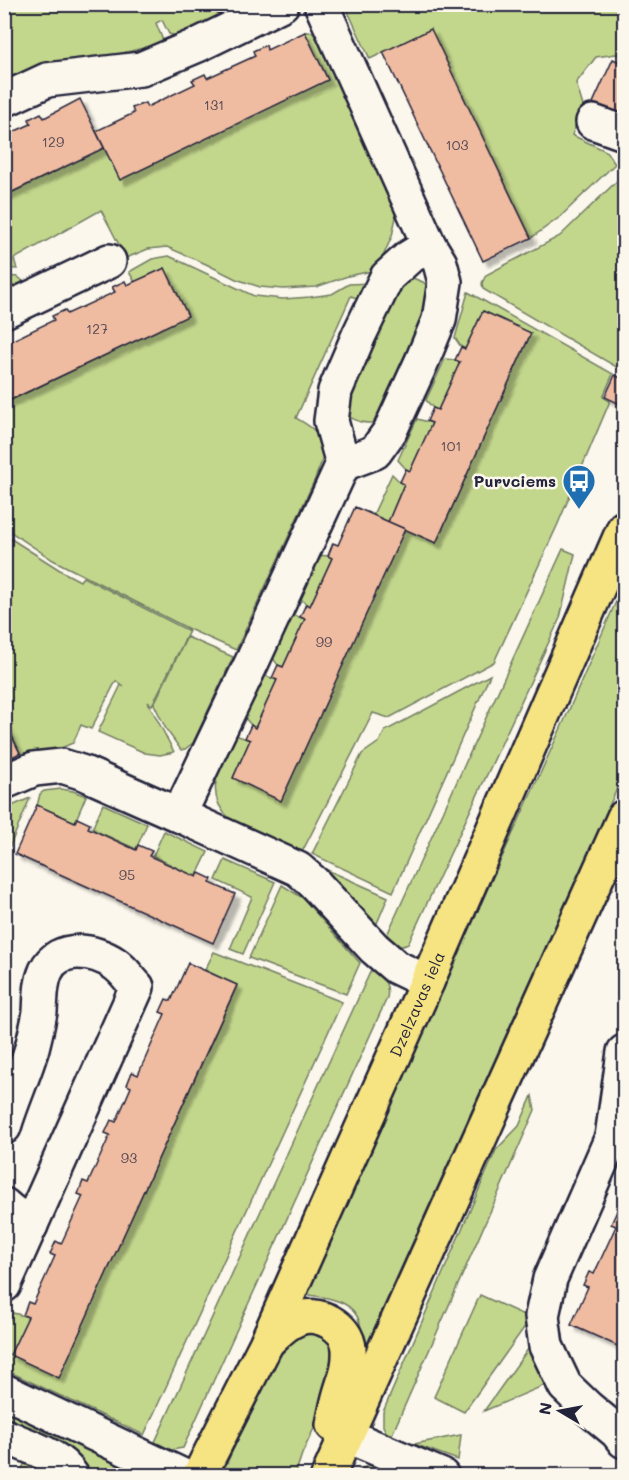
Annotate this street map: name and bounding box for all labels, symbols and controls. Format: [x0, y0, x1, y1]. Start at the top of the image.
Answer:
house number: 131 [204, 95, 224, 114]
house number: 129 [42, 132, 64, 151]
house number: 103 [445, 135, 469, 154]
house number: 127 [86, 319, 108, 338]
house number: 101 [440, 436, 462, 455]
bus stop icon: Purvciems [561, 463, 597, 510]
place label: Purvciems [474, 470, 556, 491]
house number: 99 [316, 632, 332, 651]
house number: 95 [119, 865, 135, 884]
street label: Dzelzavas iela [384, 948, 449, 1060]
house number: 93 [121, 1148, 137, 1167]
north arrow [530, 1381, 590, 1441]
text: N [533, 1400, 556, 1416]

